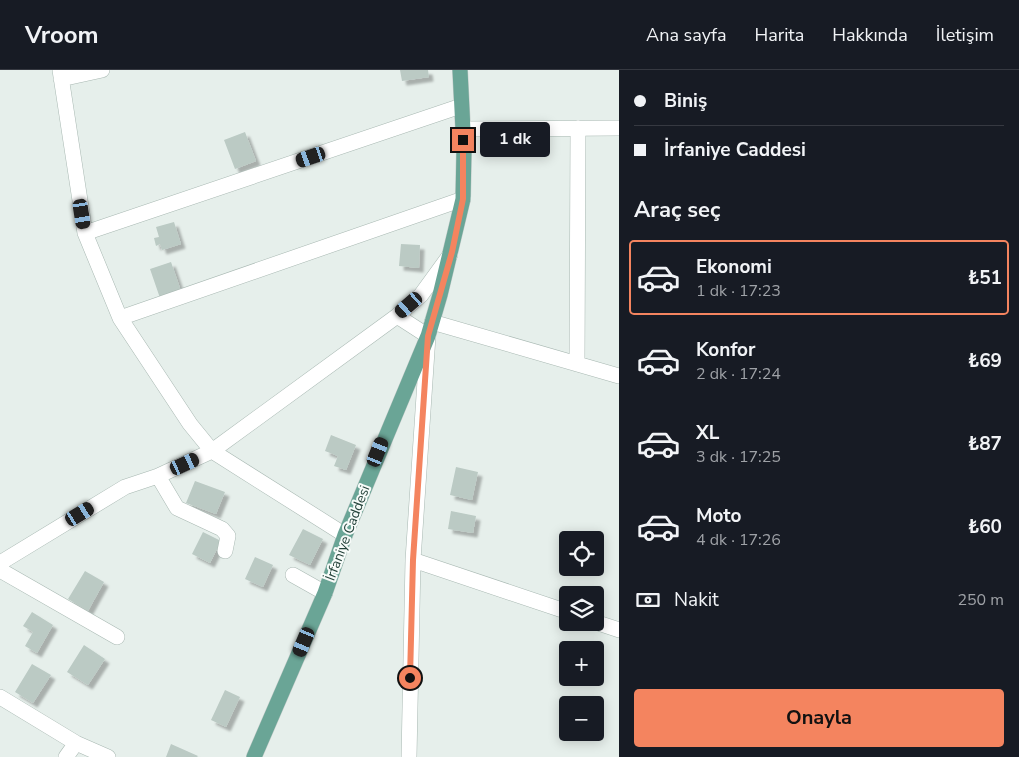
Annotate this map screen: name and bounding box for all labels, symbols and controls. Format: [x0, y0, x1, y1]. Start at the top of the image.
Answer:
text: Vroom [25, 19, 99, 51]
text: Ana sayfa [646, 23, 726, 47]
text: Harita [754, 23, 804, 47]
text: Hakkında [832, 23, 908, 47]
text: İletişim [936, 23, 994, 47]
text: Biniş [664, 88, 707, 114]
callout: 1 dk [480, 122, 550, 158]
text: 1 dk [499, 128, 531, 150]
route end [452, 129, 474, 151]
text: İrfaniye Caddesi [664, 137, 806, 163]
car [294, 145, 327, 169]
text: Araç seç [634, 195, 720, 225]
car [72, 198, 91, 230]
text: Ekonomi [696, 254, 772, 280]
icon: car [636, 255, 681, 300]
text: ₺51 [968, 265, 1002, 291]
text: 1 dk · 17:23 [696, 280, 781, 302]
car [392, 289, 425, 321]
text: Konfor [696, 337, 756, 363]
icon: car [636, 338, 681, 383]
text: ₺69 [968, 348, 1002, 374]
text: 2 dk · 17:24 [696, 363, 781, 385]
text: XL [696, 420, 719, 446]
icon: car [636, 421, 681, 466]
text: ₺87 [968, 431, 1002, 457]
car [365, 435, 390, 469]
text: 3 dk · 17:25 [696, 446, 781, 468]
car [168, 451, 201, 477]
street label: İrfaniye Caddesi [321, 483, 374, 584]
car [63, 500, 96, 528]
text: Moto [696, 503, 742, 529]
icon: car [636, 504, 681, 549]
text: ₺60 [968, 514, 1002, 540]
text: 4 dk · 17:26 [696, 529, 781, 551]
map controls [559, 531, 604, 741]
button: locate [559, 531, 604, 576]
button: layers [559, 586, 604, 631]
icon: cash [634, 586, 662, 614]
text: Nakit [674, 587, 719, 613]
text: 250 m [957, 589, 1004, 611]
car [291, 625, 316, 659]
button: + [559, 641, 604, 686]
route start [399, 667, 421, 689]
button: Onayla [634, 689, 1004, 747]
button: − [559, 696, 604, 741]

